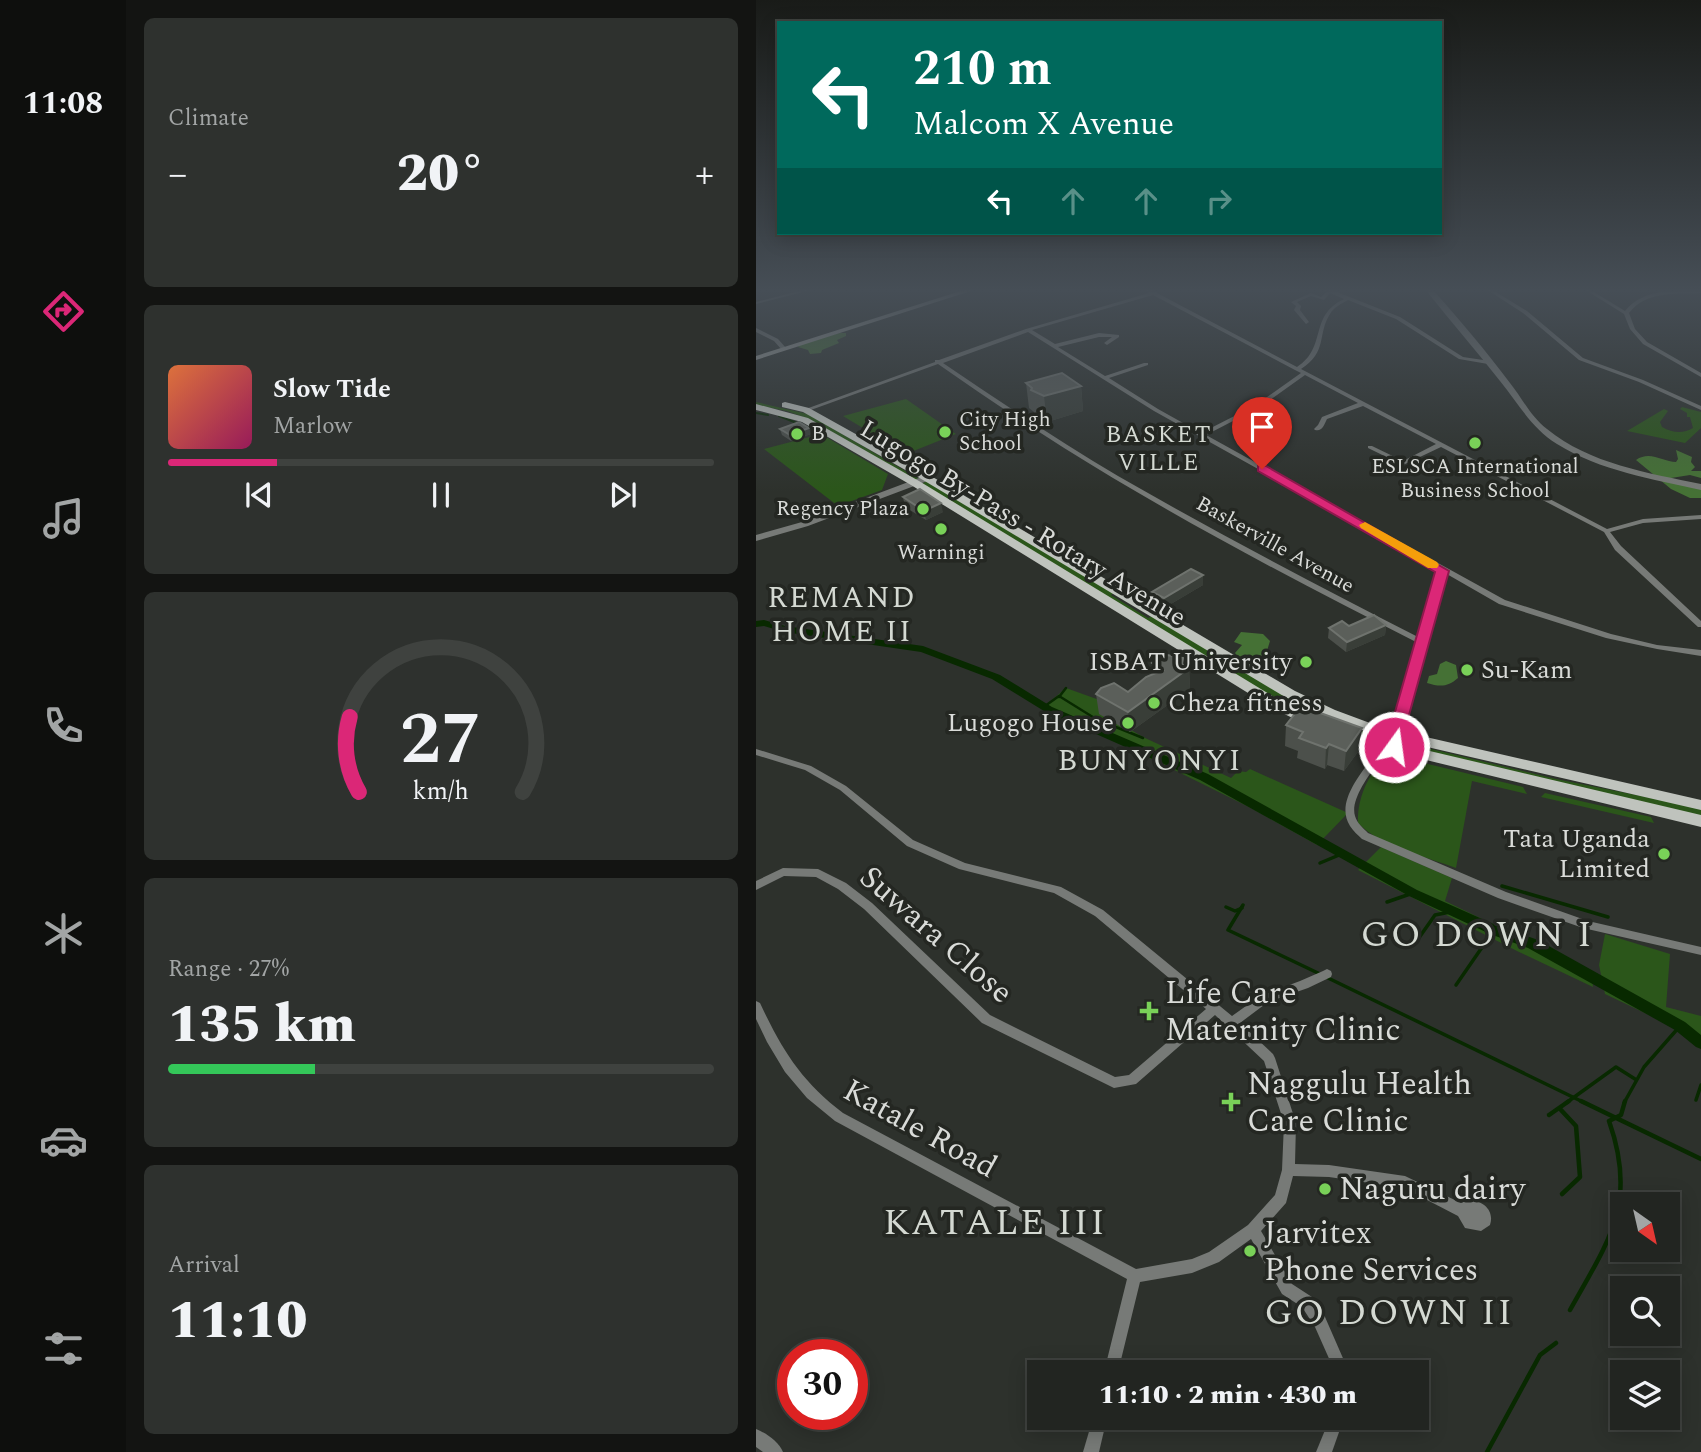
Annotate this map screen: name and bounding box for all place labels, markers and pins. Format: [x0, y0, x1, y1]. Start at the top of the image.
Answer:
pin [1232, 397, 1292, 469]
place label: City High School [959, 404, 1051, 460]
place label: B [811, 418, 825, 450]
marker: City High School [937, 424, 953, 440]
marker: B [789, 426, 805, 442]
marker: ESLSCA International Business School [1467, 435, 1483, 451]
place label: ESLSCA International Business School [1371, 451, 1579, 507]
place label: Regency Plaza [776, 493, 910, 525]
marker: Regency Plaza [915, 501, 931, 517]
marker: Warningi [933, 521, 949, 537]
place label: Warningi [897, 537, 985, 569]
place label: ISBAT University [1089, 642, 1294, 682]
place label: Su-Kam [1481, 650, 1572, 690]
marker: ISBAT University [1298, 654, 1314, 670]
marker: Su-Kam [1459, 662, 1475, 678]
place label: Cheza fitness [1168, 683, 1323, 723]
marker: Cheza fitness [1146, 695, 1162, 711]
place label: Lugogo House [947, 703, 1114, 743]
marker: Lugogo House [1120, 715, 1136, 731]
place label: Tata Uganda Limited [1503, 819, 1650, 889]
marker: Tata Uganda Limited [1656, 846, 1672, 862]
place label: Life Care Maternity Clinic [1165, 969, 1401, 1055]
marker: Life Care Maternity Clinic [1139, 1001, 1159, 1021]
place label: Naggulu Health Care Clinic [1247, 1060, 1472, 1146]
marker: Naggulu Health Care Clinic [1221, 1092, 1241, 1112]
place label: Naguru dairy [1339, 1165, 1527, 1214]
marker: Naguru dairy [1317, 1181, 1333, 1197]
place label: Jarvitex Phone Services [1264, 1209, 1478, 1295]
marker: Jarvitex Phone Services [1242, 1243, 1258, 1259]

